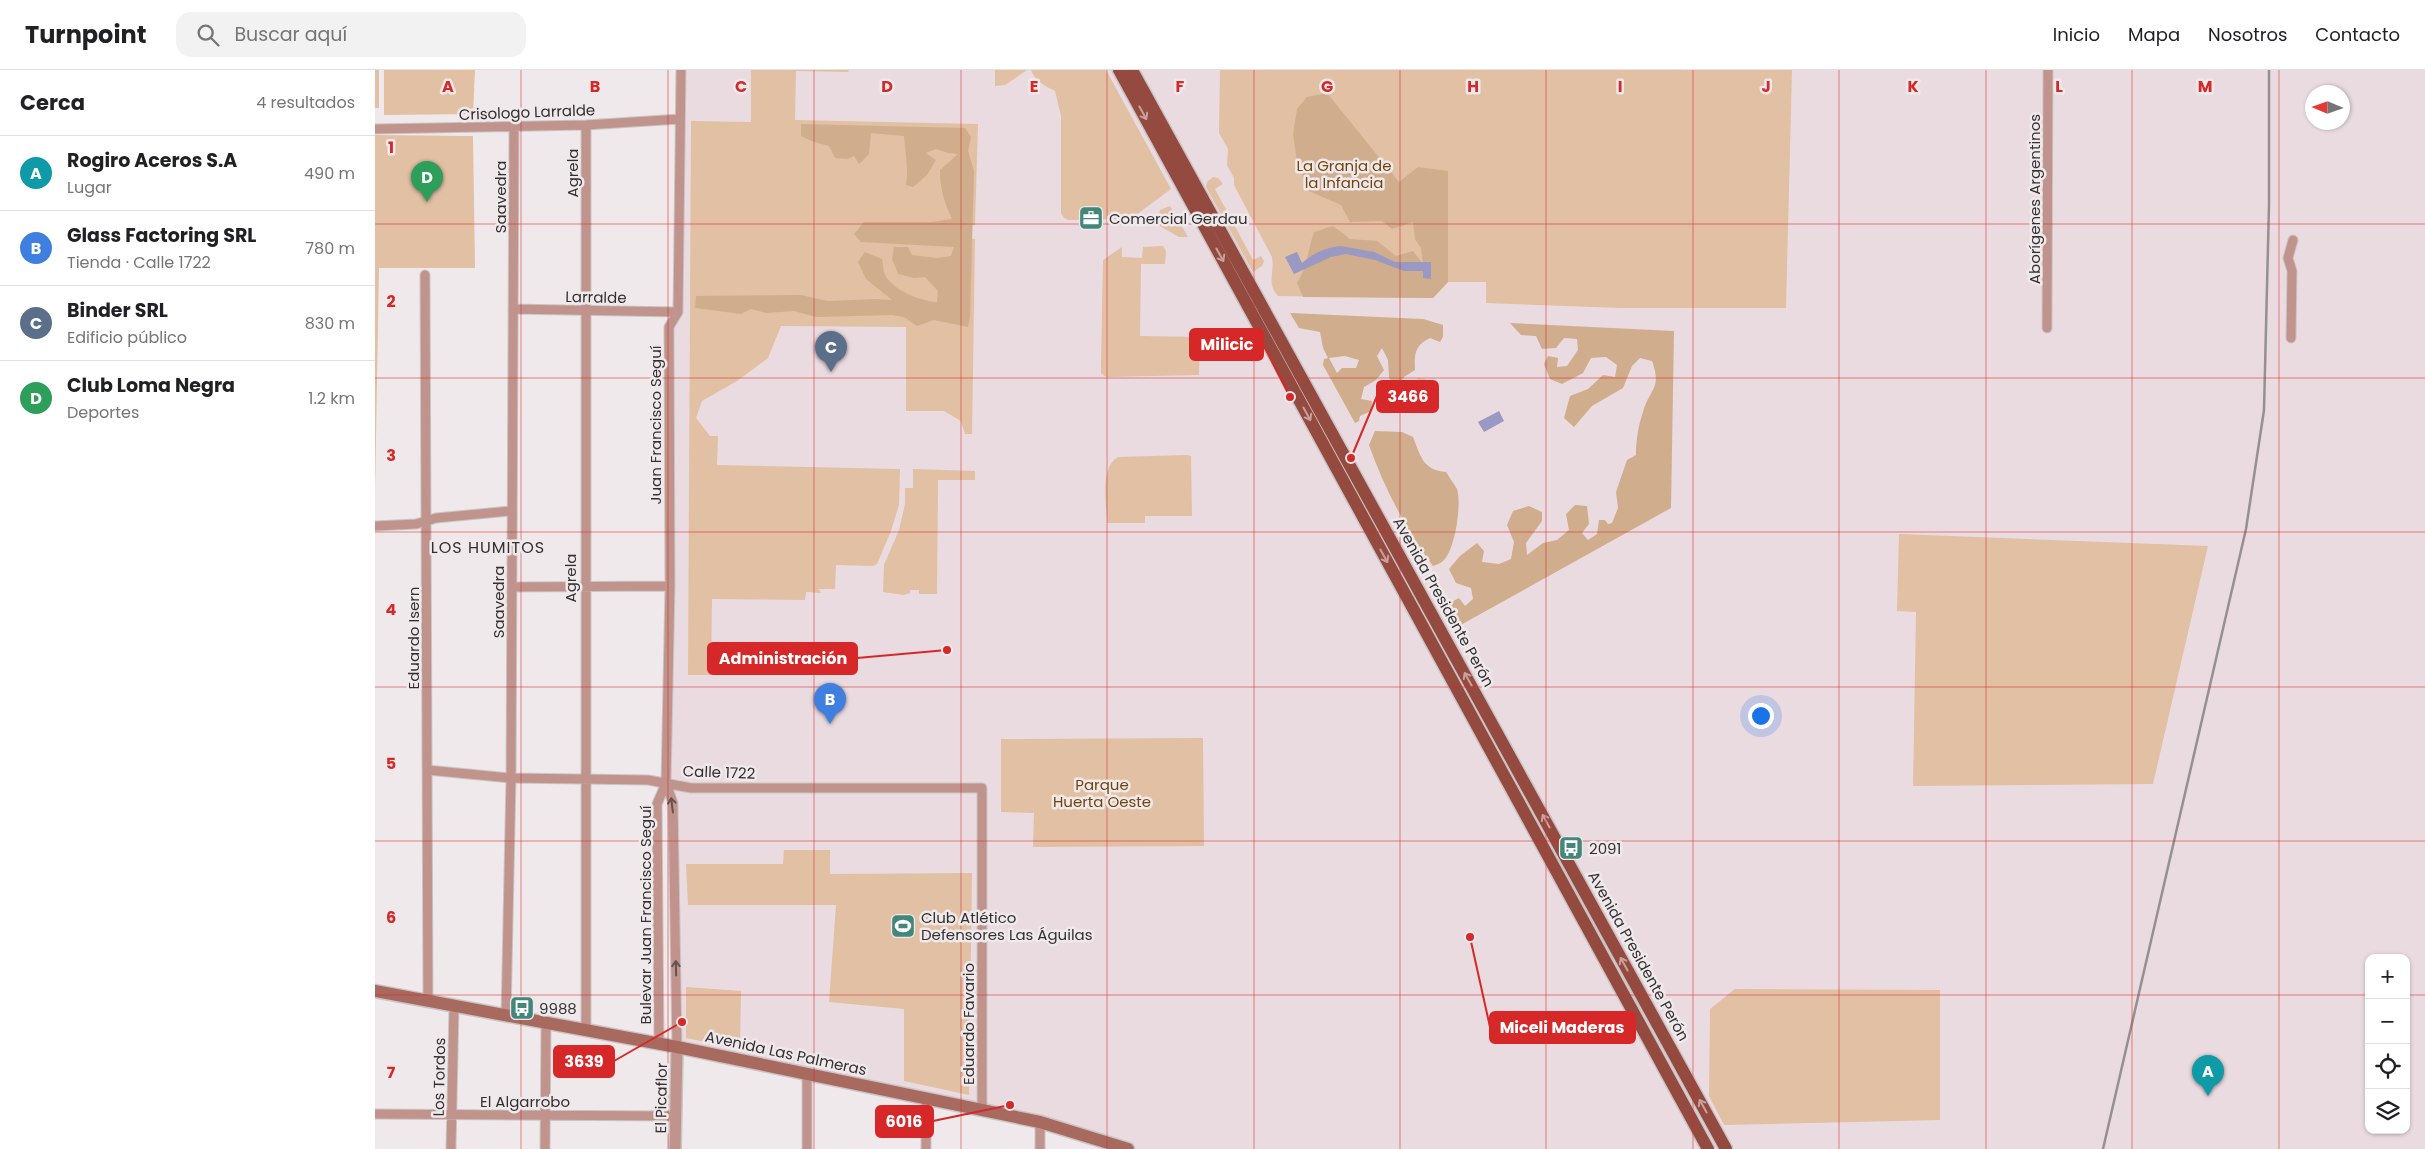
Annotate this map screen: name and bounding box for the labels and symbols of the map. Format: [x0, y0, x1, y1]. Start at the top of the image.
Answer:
text: A [442, 75, 454, 98]
text: B [590, 75, 600, 98]
text: C [735, 75, 747, 98]
text: D [881, 75, 893, 98]
text: E [1030, 75, 1038, 98]
text: F [1176, 75, 1185, 98]
text: G [1321, 75, 1333, 98]
text: H [1467, 75, 1479, 98]
text: I [1618, 75, 1622, 98]
text: J [1761, 75, 1771, 98]
text: K [1907, 75, 1919, 98]
text: L [2055, 75, 2063, 98]
text: M [2198, 75, 2212, 98]
north arrow [2305, 85, 2350, 130]
street label: Crisologo Larralde [458, 99, 596, 125]
one-way arrow [1138, 105, 1148, 119]
street label: Aborígenes Argentinos [2024, 114, 2045, 284]
text: 1 [388, 136, 394, 159]
street label: Agrela [562, 149, 583, 197]
park label: La Granja de la Infancia [1297, 155, 1391, 193]
pin: D [411, 161, 443, 202]
street label: Saavedra [490, 161, 511, 233]
office icon: Comercial Gerdau [1078, 205, 1104, 231]
place label: Comercial Gerdau [1109, 208, 1248, 229]
one-way arrow [1216, 248, 1226, 262]
street label: Larralde [565, 286, 627, 308]
text: 2 [386, 290, 396, 313]
callout: Milicic [1190, 329, 1263, 360]
pin: C [815, 331, 847, 372]
text: Milicic [1201, 333, 1254, 356]
street label: Juan Francisco Seguí [645, 345, 666, 505]
callout: 3466 [1377, 381, 1438, 412]
text: 3466 [1388, 385, 1428, 408]
one-way arrow [1302, 406, 1312, 420]
text: 3 [386, 444, 396, 467]
street label: Avenida Presidente Perón [1388, 513, 1500, 691]
district label: LOS HUMITOS [431, 536, 545, 559]
one-way arrow [1380, 548, 1390, 563]
street label: Agrela [560, 554, 581, 602]
street label: Saavedra [488, 566, 509, 638]
street label: Eduardo Isern [403, 587, 424, 689]
text: 4 [386, 598, 397, 621]
callout: Administración [708, 643, 857, 674]
text: Administración [719, 647, 847, 670]
one-way arrow [1462, 672, 1472, 687]
pin: B [814, 683, 846, 724]
your location [1748, 703, 1774, 729]
text: 5 [386, 752, 396, 775]
street label: Calle 1722 [682, 760, 756, 784]
park label: Parque Huerta Oeste [1053, 774, 1151, 812]
one-way arrow [667, 798, 677, 814]
street label: Bulevar Juan Francisco Seguí [635, 805, 656, 1025]
one-way arrow [1541, 814, 1551, 829]
bus stop icon: 2091 [1558, 835, 1584, 861]
place label: 2091 [1589, 838, 1621, 859]
street label: Avenida Presidente Perón [1583, 867, 1695, 1045]
text: 6 [386, 906, 396, 929]
place label: Club Atlético Defensores Las Águilas [921, 907, 1093, 945]
sports icon: Club Atlético Defensores Las Águilas [890, 913, 916, 939]
one-way arrow [1619, 957, 1628, 972]
one-way arrow [671, 960, 681, 976]
street label: Eduardo Favario [958, 963, 979, 1085]
bus stop icon: 9988 [509, 995, 535, 1021]
place label: 9988 [539, 998, 577, 1019]
callout: Miceli Maderas [1490, 1012, 1635, 1043]
text: Miceli Maderas [1500, 1016, 1624, 1039]
street label: Avenida Las Palmeras [703, 1026, 869, 1080]
street label: Los Tordos [428, 1037, 450, 1117]
callout: 3639 [554, 1046, 614, 1077]
text: 3639 [564, 1050, 604, 1073]
pin: A [2192, 1055, 2224, 1096]
text: 7 [387, 1061, 396, 1084]
street label: El Picaflor [650, 1062, 672, 1134]
street label: El Algarrobo [480, 1091, 570, 1112]
one-way arrow [1697, 1100, 1707, 1114]
callout: 6016 [876, 1106, 933, 1137]
text: 6016 [886, 1110, 922, 1133]

